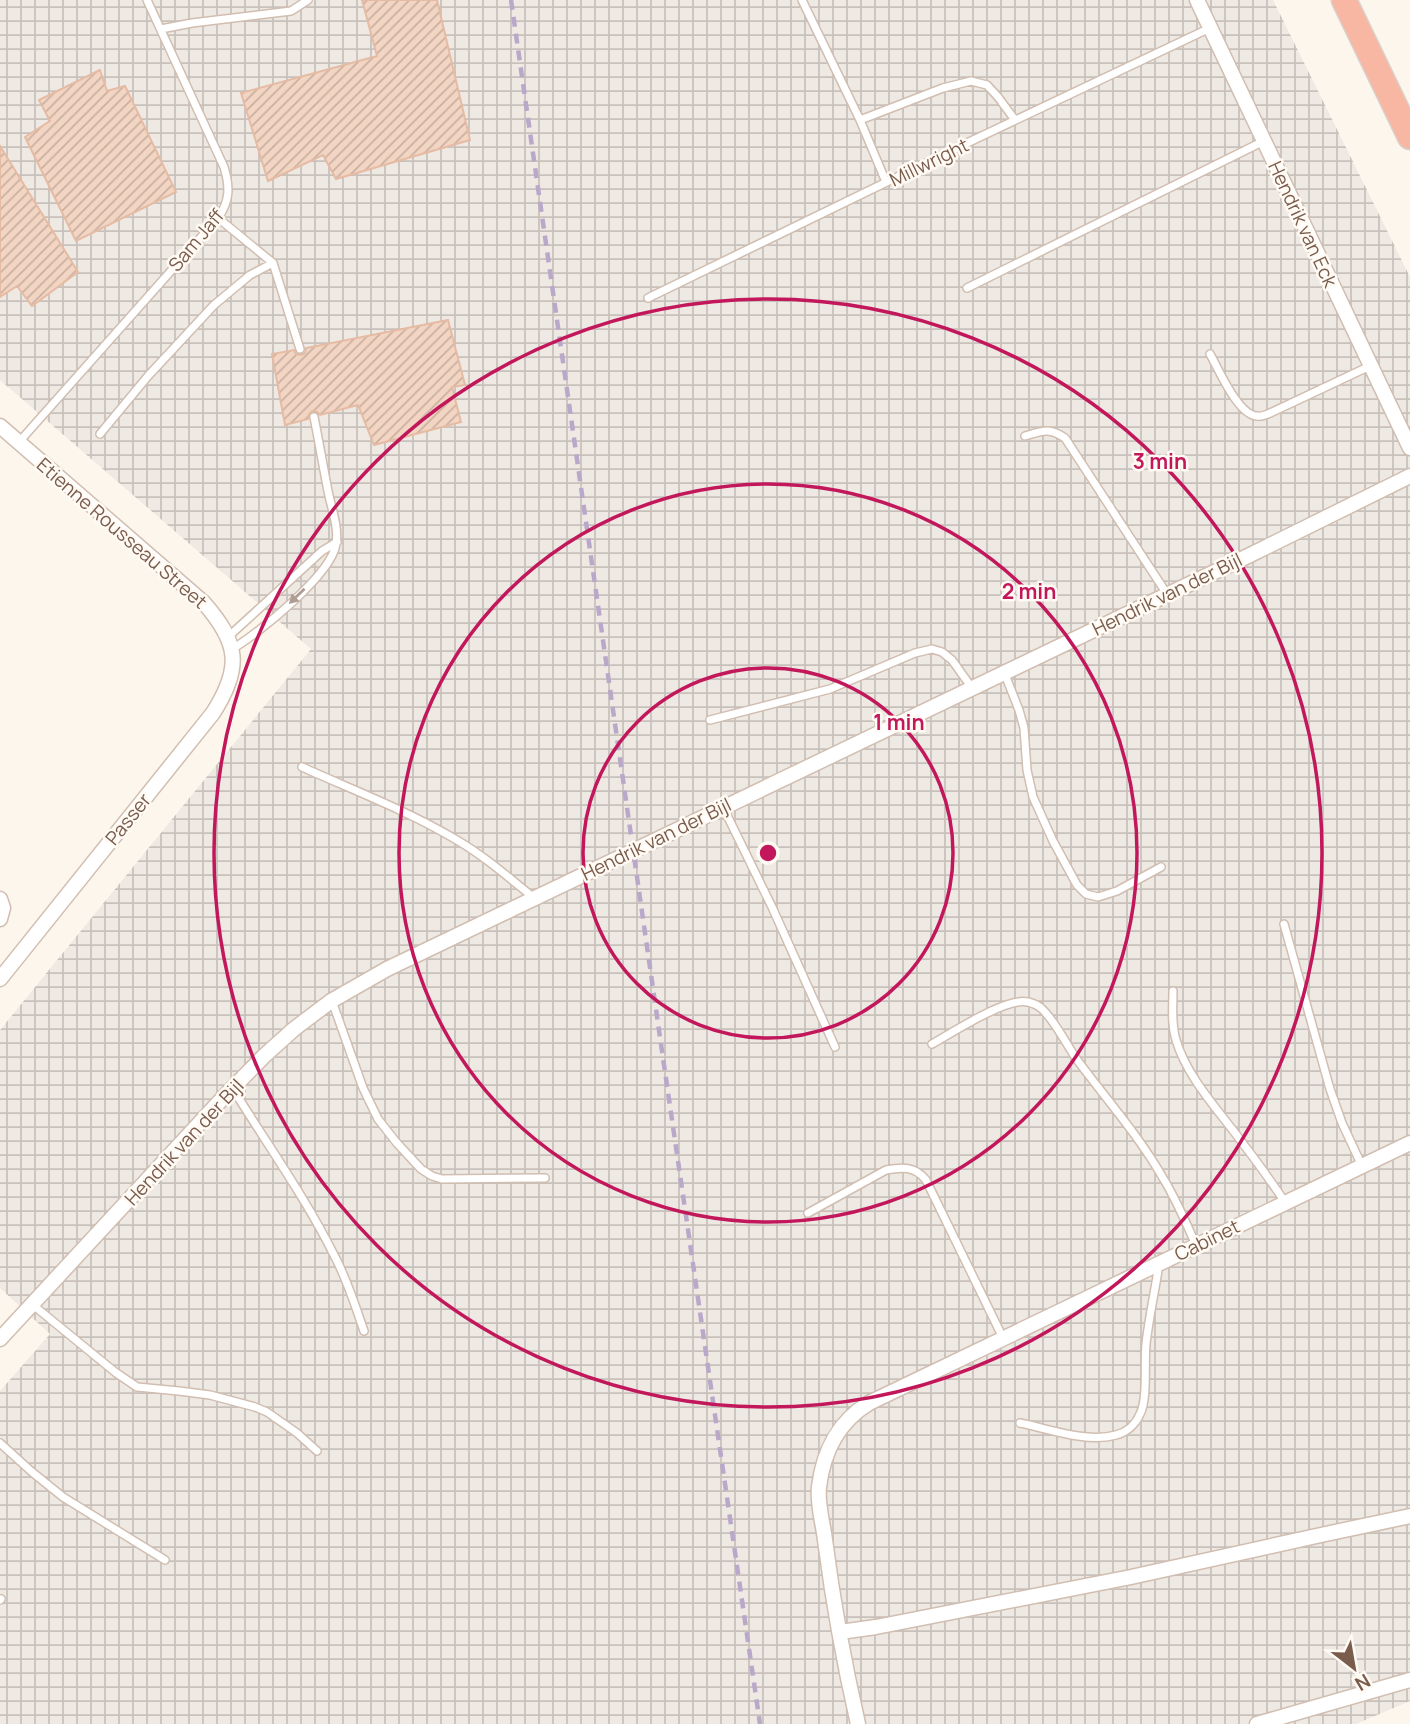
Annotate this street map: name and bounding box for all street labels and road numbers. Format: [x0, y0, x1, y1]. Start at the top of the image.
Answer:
street label: Millwright [885, 132, 973, 192]
street label: Hendrik van Eck [1262, 157, 1344, 292]
street label: Sam Jaff [162, 203, 230, 277]
street label: Etienne Rousseau Street [31, 452, 213, 614]
street label: Hendrik van der Bijl [1088, 546, 1246, 642]
street label: Passer [99, 788, 157, 850]
street label: Hendrik van der Bijl [577, 791, 735, 887]
street label: Hendrik van der Bijl [119, 1073, 249, 1211]
street label: Cabinet [1170, 1213, 1244, 1267]

